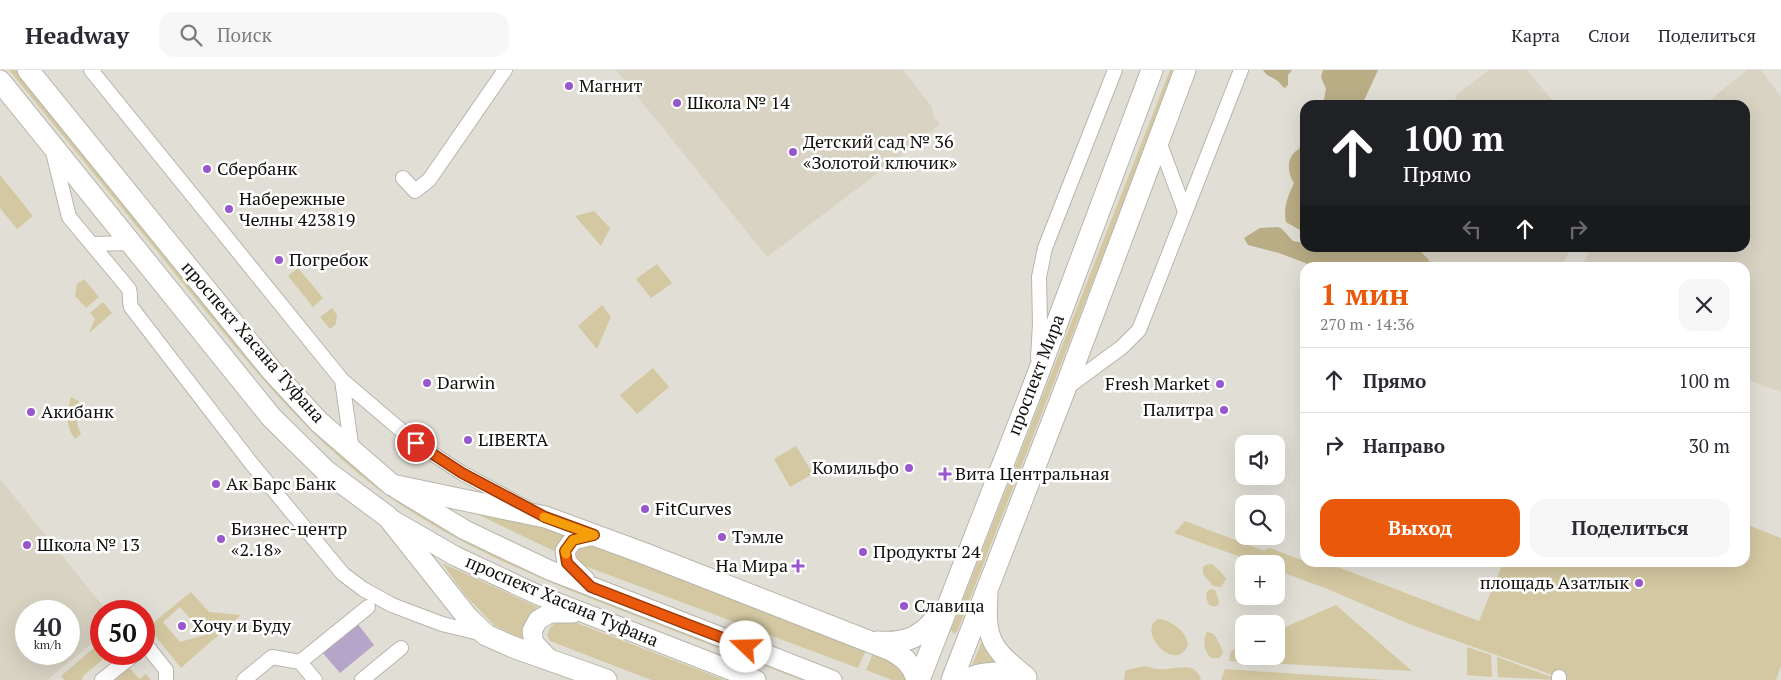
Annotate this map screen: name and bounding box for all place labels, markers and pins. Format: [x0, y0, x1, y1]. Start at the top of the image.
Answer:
place label: Магнит [579, 73, 642, 97]
marker: Магнит [563, 80, 575, 92]
place label: Школа № 14 [687, 90, 790, 114]
marker: Школа № 14 [671, 97, 683, 109]
place label: Детский сад № 36 «Золотой ключик» [803, 129, 958, 174]
marker: Детский сад № 36 «Золотой ключик» [787, 146, 799, 158]
place label: Сбербанк [217, 156, 297, 180]
marker: Сбербанк [201, 163, 213, 175]
place label: Набережные Челны 423819 [239, 186, 355, 231]
marker: Набережные Челны 423819 [223, 203, 235, 215]
place label: Погребок [289, 247, 369, 271]
marker: Погребок [273, 254, 285, 266]
place label: Darwin [437, 370, 495, 394]
place label: Fresh Market [1105, 371, 1210, 395]
marker: Darwin [421, 377, 433, 389]
marker: Fresh Market [1214, 378, 1226, 390]
place label: Палитра [1143, 397, 1214, 421]
place label: Акибанк [41, 399, 114, 423]
marker: Палитра [1218, 404, 1230, 416]
marker: Акибанк [25, 406, 37, 418]
pin [395, 422, 437, 464]
place label: LIBERTA [478, 427, 549, 451]
marker: LIBERTA [462, 434, 474, 446]
place label: Комильфо [812, 455, 899, 479]
place label: Вита Центральная [955, 461, 1110, 485]
marker: Комильфо [903, 462, 915, 474]
marker: Вита Центральная [939, 468, 951, 480]
place label: Ак Барс Банк [226, 471, 336, 495]
marker: Ак Барс Банк [210, 478, 222, 490]
place label: FitCurves [655, 496, 732, 520]
marker: FitCurves [639, 503, 651, 515]
place label: Бизнес-центр «2.18» [231, 516, 347, 561]
place label: Тэмле [732, 524, 783, 548]
marker: Тэмле [716, 531, 728, 543]
place label: Школа № 13 [37, 532, 140, 556]
marker: Бизнес-центр «2.18» [215, 533, 227, 545]
marker: Школа № 13 [21, 539, 33, 551]
place label: Продукты 24 [873, 539, 981, 563]
marker: Продукты 24 [857, 546, 869, 558]
place label: На Мира [716, 553, 788, 577]
marker: На Мира [792, 560, 804, 572]
place label: площадь Азатлык [1480, 570, 1629, 594]
marker: площадь Азатлык [1633, 577, 1645, 589]
place label: Славица [914, 593, 985, 617]
marker: Славица [898, 600, 910, 612]
place label: Хочу и Буду [192, 613, 292, 637]
marker: Хочу и Буду [176, 620, 188, 632]

